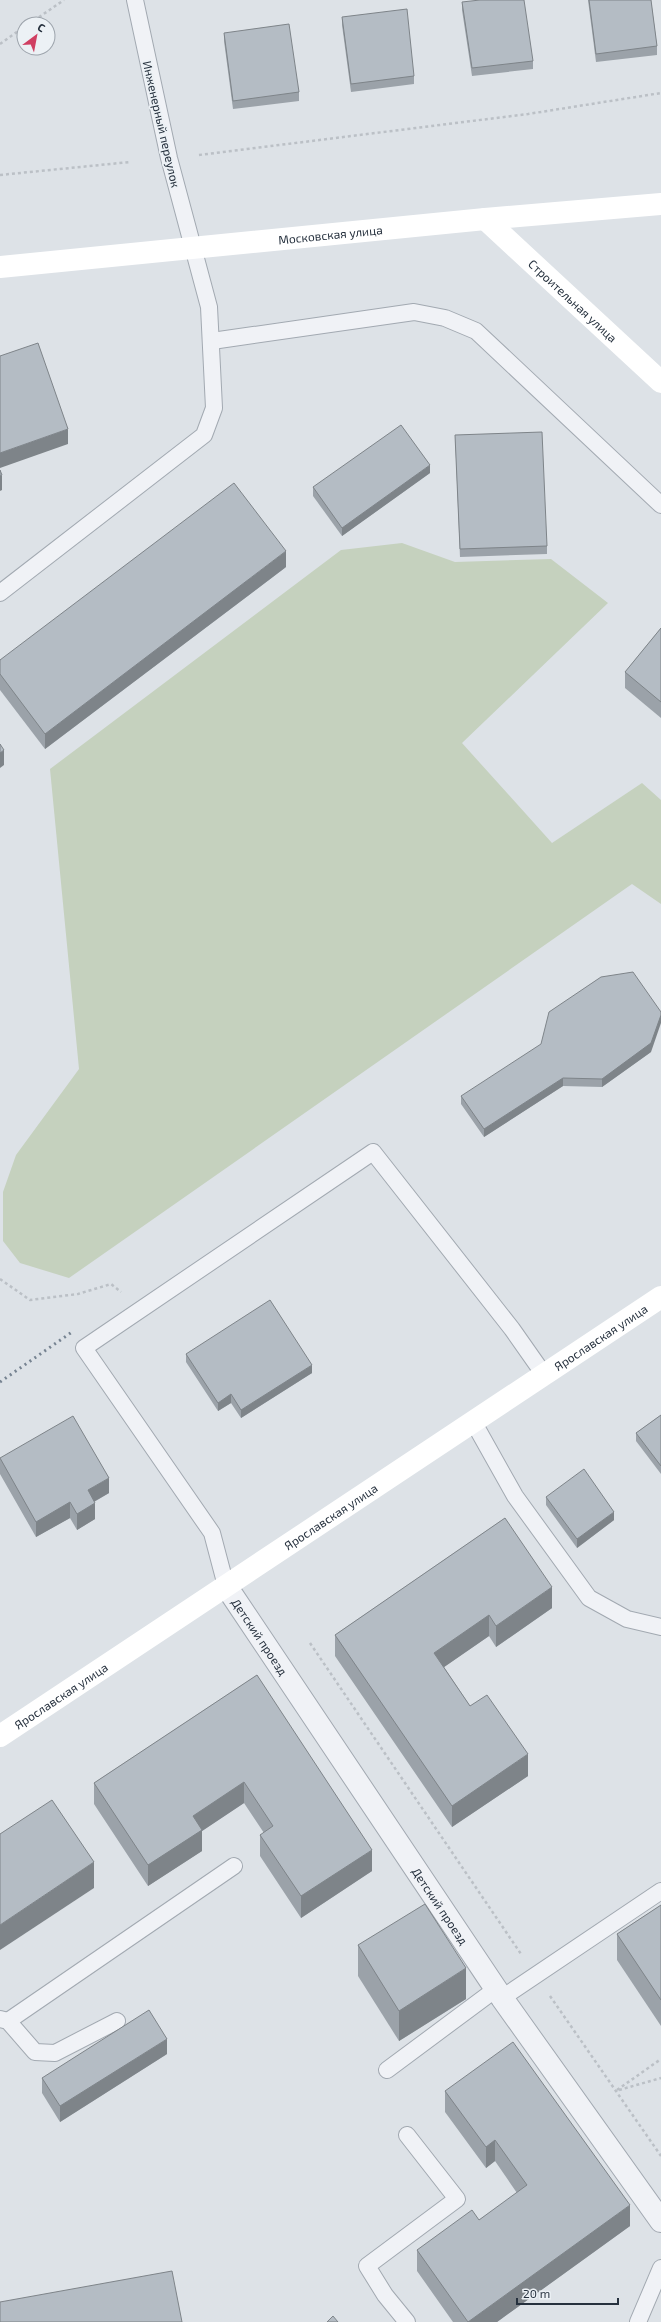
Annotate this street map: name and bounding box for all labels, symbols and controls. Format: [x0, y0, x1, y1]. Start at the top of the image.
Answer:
north arrow [16, 16, 56, 56]
text: С [35, 20, 48, 35]
street label: Инженерный переулок [140, 59, 184, 190]
street label: Московская улица [277, 222, 383, 246]
street label: Строительная улица [526, 256, 620, 345]
street label: Ярославская улица [551, 1301, 650, 1373]
street label: Ярославская улица [281, 1480, 380, 1552]
street label: Детский проезд [229, 1596, 291, 1678]
street label: Ярославская улица [12, 1660, 110, 1732]
street label: Детский проезд [409, 1865, 471, 1947]
scale bar [517, 2280, 618, 2306]
text: 20 m [523, 2286, 550, 2300]

